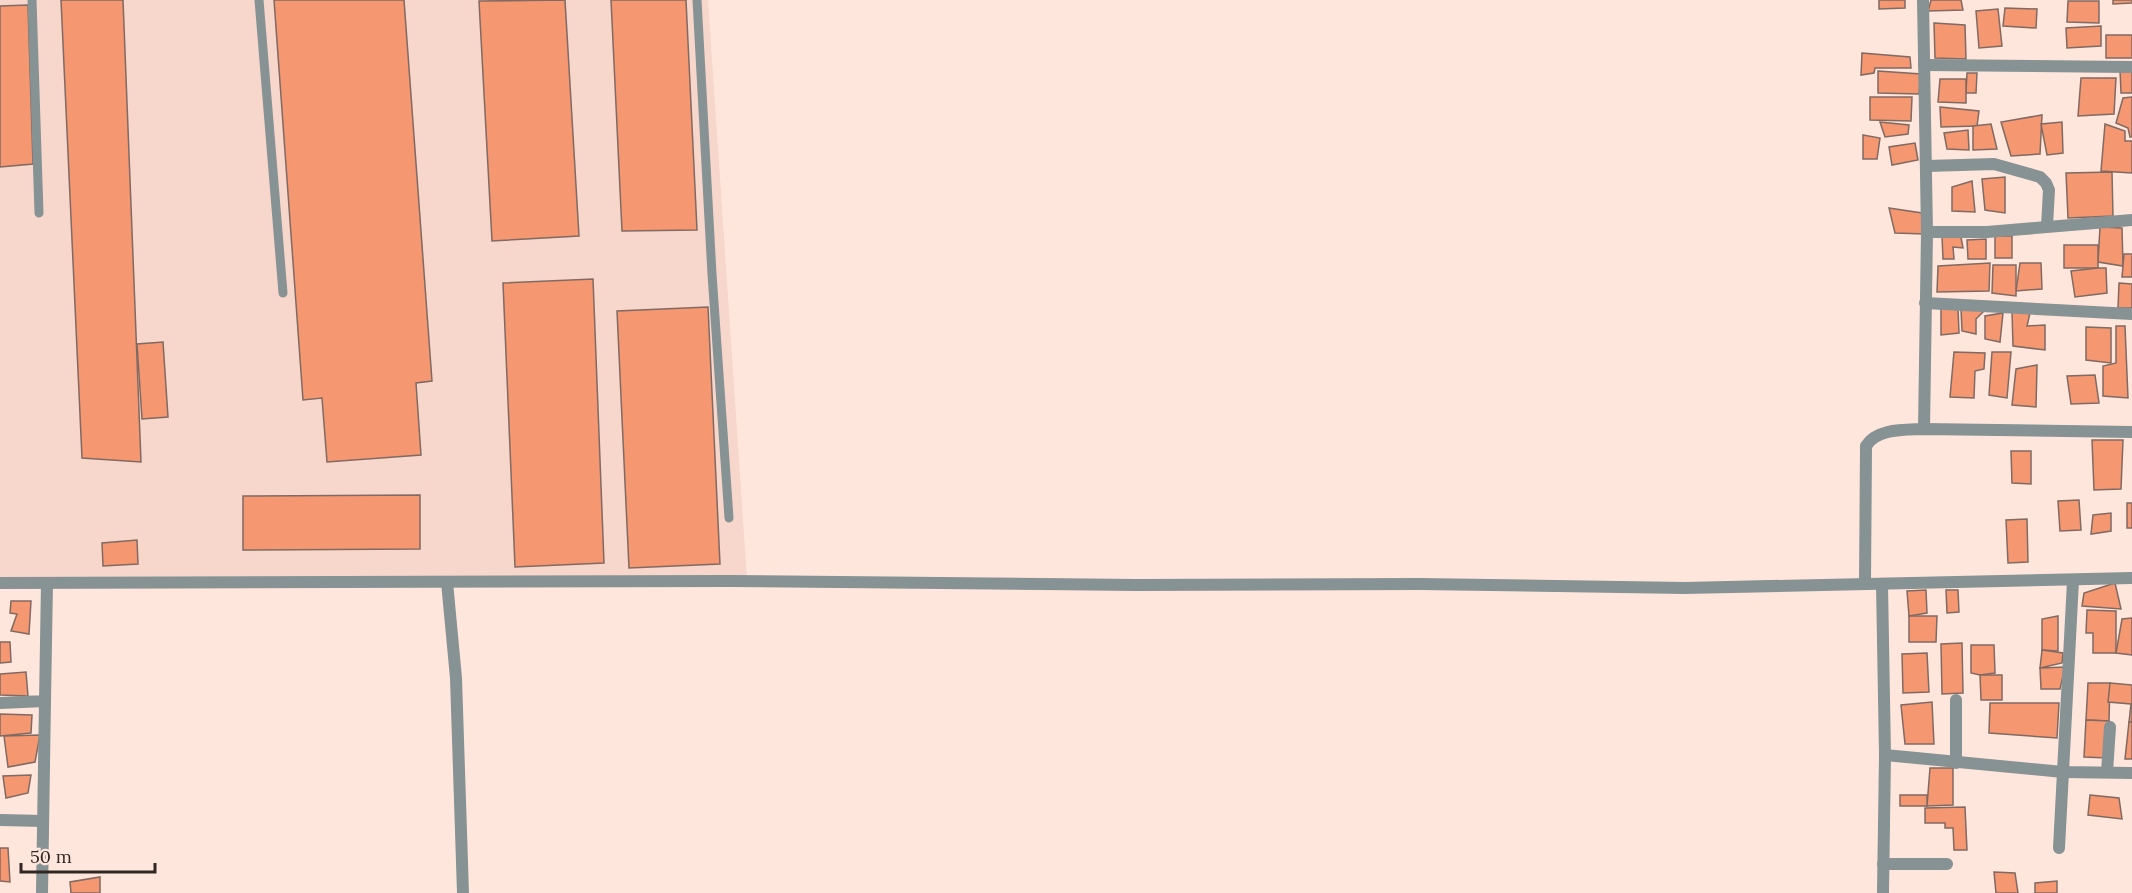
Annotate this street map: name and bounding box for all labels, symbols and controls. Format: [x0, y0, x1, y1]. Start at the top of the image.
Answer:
scale bar [21, 836, 154, 874]
text: 50 m [30, 845, 72, 868]

